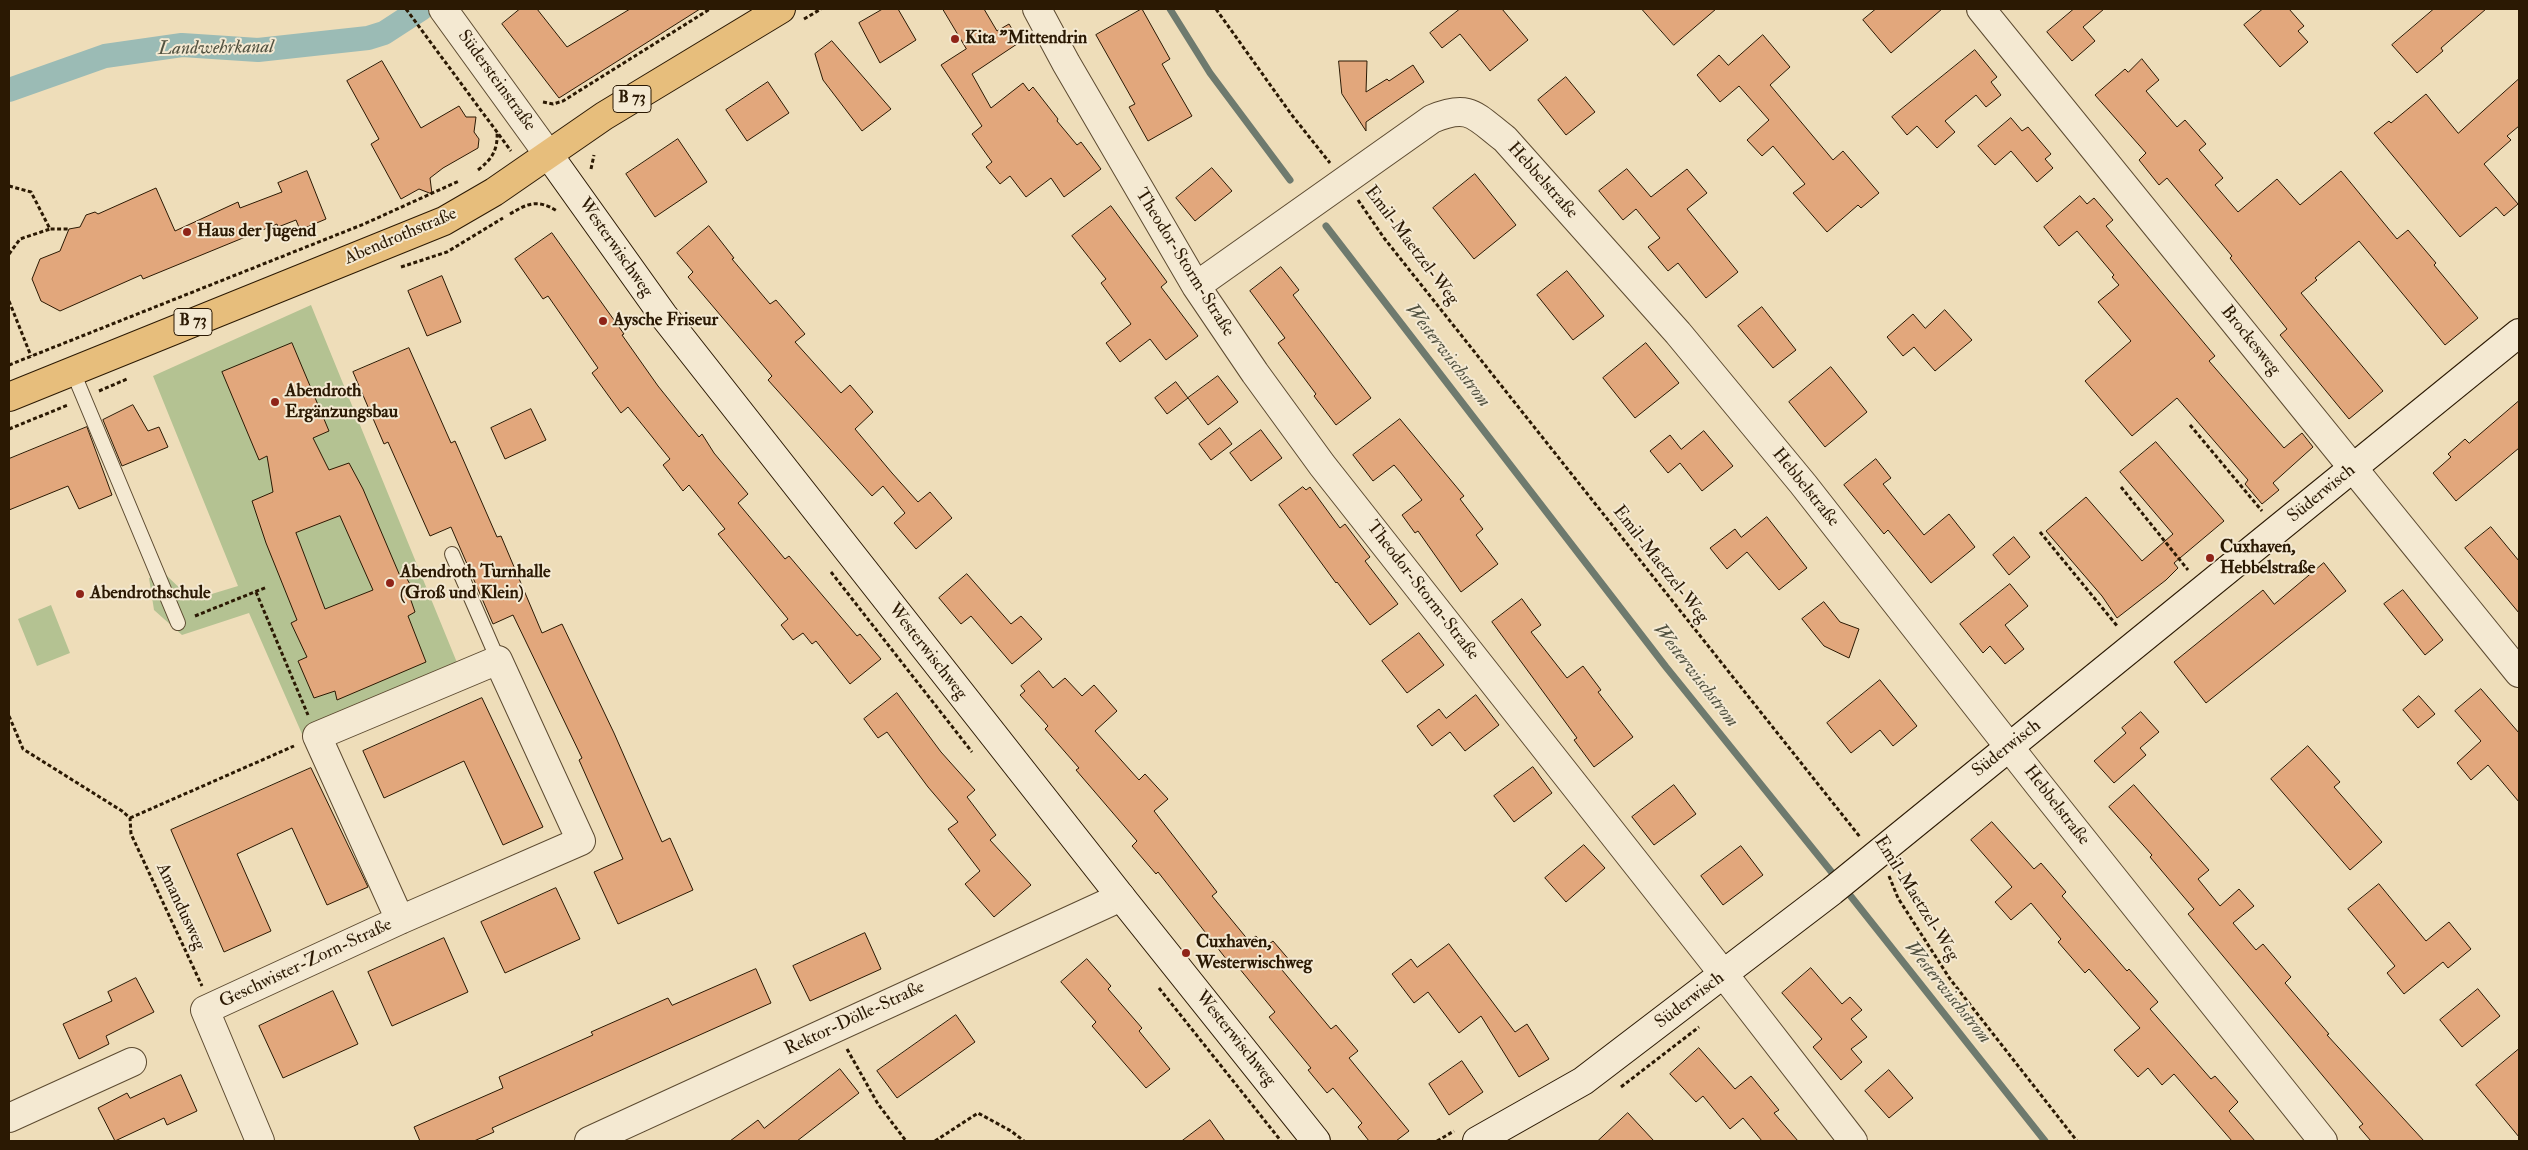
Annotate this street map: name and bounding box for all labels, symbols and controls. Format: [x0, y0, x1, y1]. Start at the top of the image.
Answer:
street label: Südersteinstraße [452, 26, 540, 136]
place label: Kita "Mittendrin [965, 28, 1087, 50]
marker: Kita "Mittendrin [949, 33, 961, 45]
water label: Landwehrkanal [158, 37, 274, 61]
road number: B 73 [613, 86, 651, 112]
street label: Hebbelstraße [1502, 138, 1582, 224]
street label: Emil-Maetzel-Weg [1359, 182, 1463, 310]
street label: Theodor-Storm-Straße [1130, 185, 1238, 341]
street label: Westerwischweg [573, 194, 657, 302]
street label: Abendrothstraße [342, 204, 460, 270]
place label: Haus der Jugend [197, 221, 316, 243]
marker: Haus der Jugend [181, 226, 193, 238]
water label: Westerwischstrom [1399, 300, 1495, 412]
street label: Brockesweg [2215, 302, 2285, 380]
road number: B 73 [174, 308, 212, 336]
place label: Aysche Friseur [613, 310, 718, 332]
marker: Aysche Friseur [597, 315, 609, 327]
place label: Abendroth Ergänzungsbau [285, 381, 398, 424]
marker: Abendroth Ergänzungsbau [269, 396, 281, 408]
street label: Hebbelstraße [1767, 444, 1843, 532]
street label: Süderwisch [2284, 460, 2360, 528]
street label: Emil-Maetzel-Weg [1607, 502, 1713, 628]
street label: Theodor-Storm-Straße [1361, 517, 1483, 665]
place label: Cuxhaven, Hebbelstraße [2220, 537, 2315, 580]
marker: Cuxhaven, Hebbelstraße [2204, 552, 2216, 564]
place label: Abendroth Turnhalle (Groß und Klein) [400, 562, 551, 604]
marker: Abendroth Turnhalle (Groß und Klein) [384, 577, 396, 589]
place label: Abendrothschule [90, 583, 211, 605]
marker: Abendrothschule [74, 588, 86, 600]
street label: Westerwischweg [883, 600, 971, 704]
water label: Westerwischstrom [1647, 620, 1743, 732]
street label: Süderwisch [1968, 716, 2046, 782]
street label: Hebbelstraße [2018, 762, 2094, 850]
street label: Emil-Maetzel-Weg [1869, 832, 1963, 966]
street label: Amandusweg [150, 860, 210, 954]
street label: Geschwister-Zorn-Straße [216, 914, 396, 1014]
place label: Cuxhaven, Westerwischweg [1196, 932, 1312, 974]
water label: Westerwischstrom [1899, 937, 1995, 1049]
marker: Cuxhaven, Westerwischweg [1180, 947, 1192, 959]
street label: Süderwisch [1651, 968, 1729, 1034]
street label: Rektor-Dölle-Straße [781, 977, 929, 1061]
street label: Westerwischweg [1190, 987, 1280, 1091]

